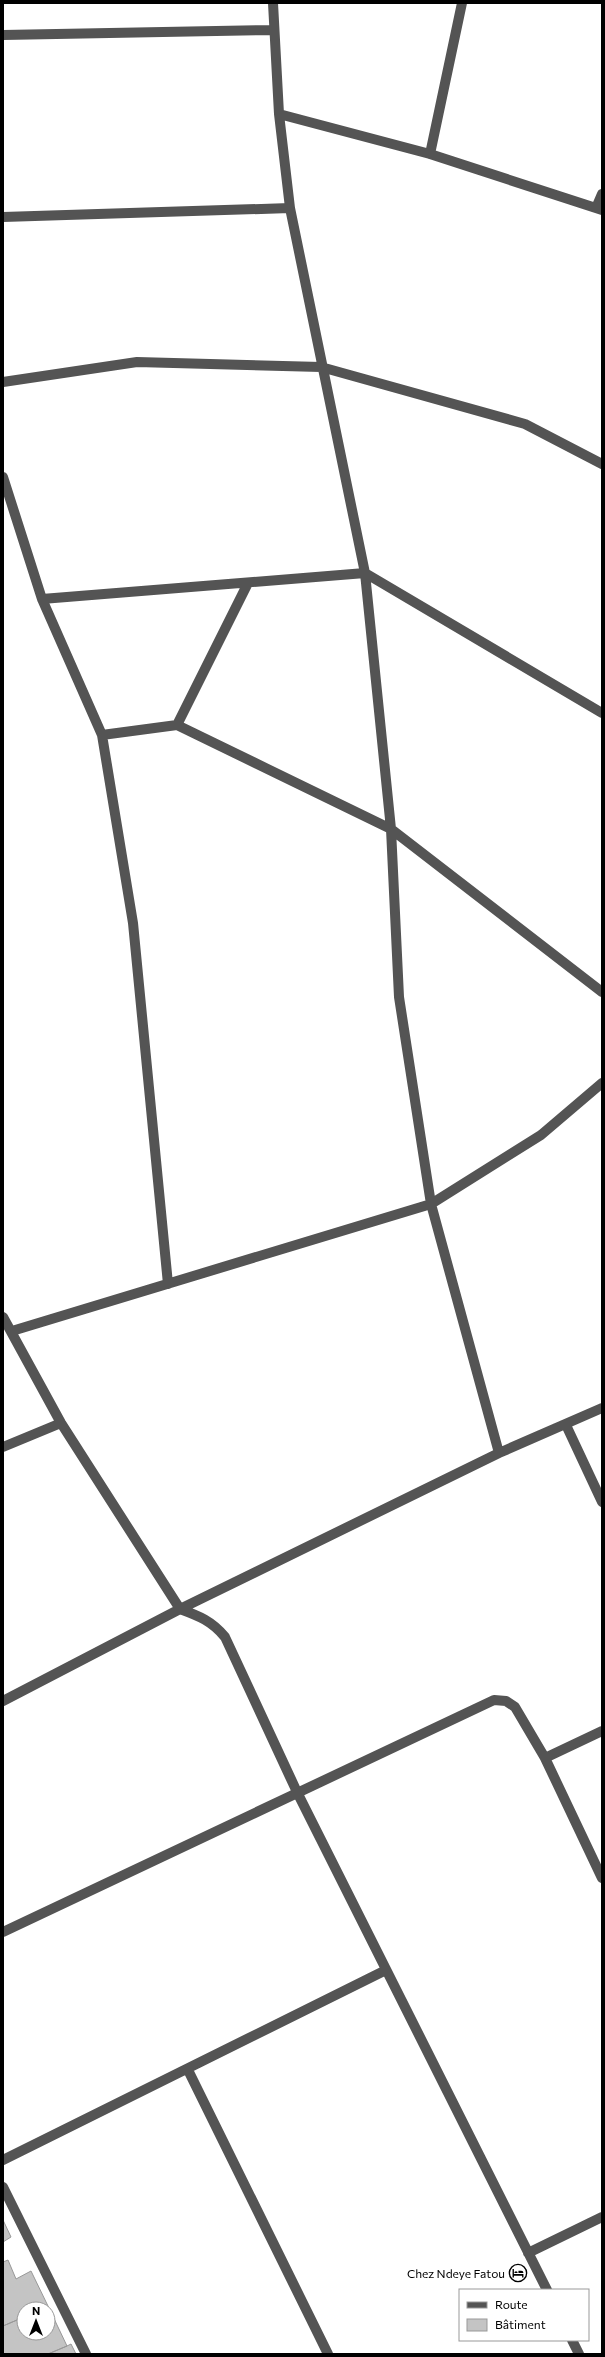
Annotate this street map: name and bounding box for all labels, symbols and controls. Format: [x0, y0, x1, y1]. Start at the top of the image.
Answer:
hotel icon: Chez Ndeye Fatou [508, 2263, 528, 2283]
place label: Chez Ndeye Fatou [407, 2266, 505, 2280]
legend [459, 2289, 589, 2341]
text: Route [495, 2297, 528, 2311]
north arrow [16, 2301, 56, 2341]
text: N [32, 2304, 40, 2317]
text: Bâtiment [495, 2317, 546, 2331]

